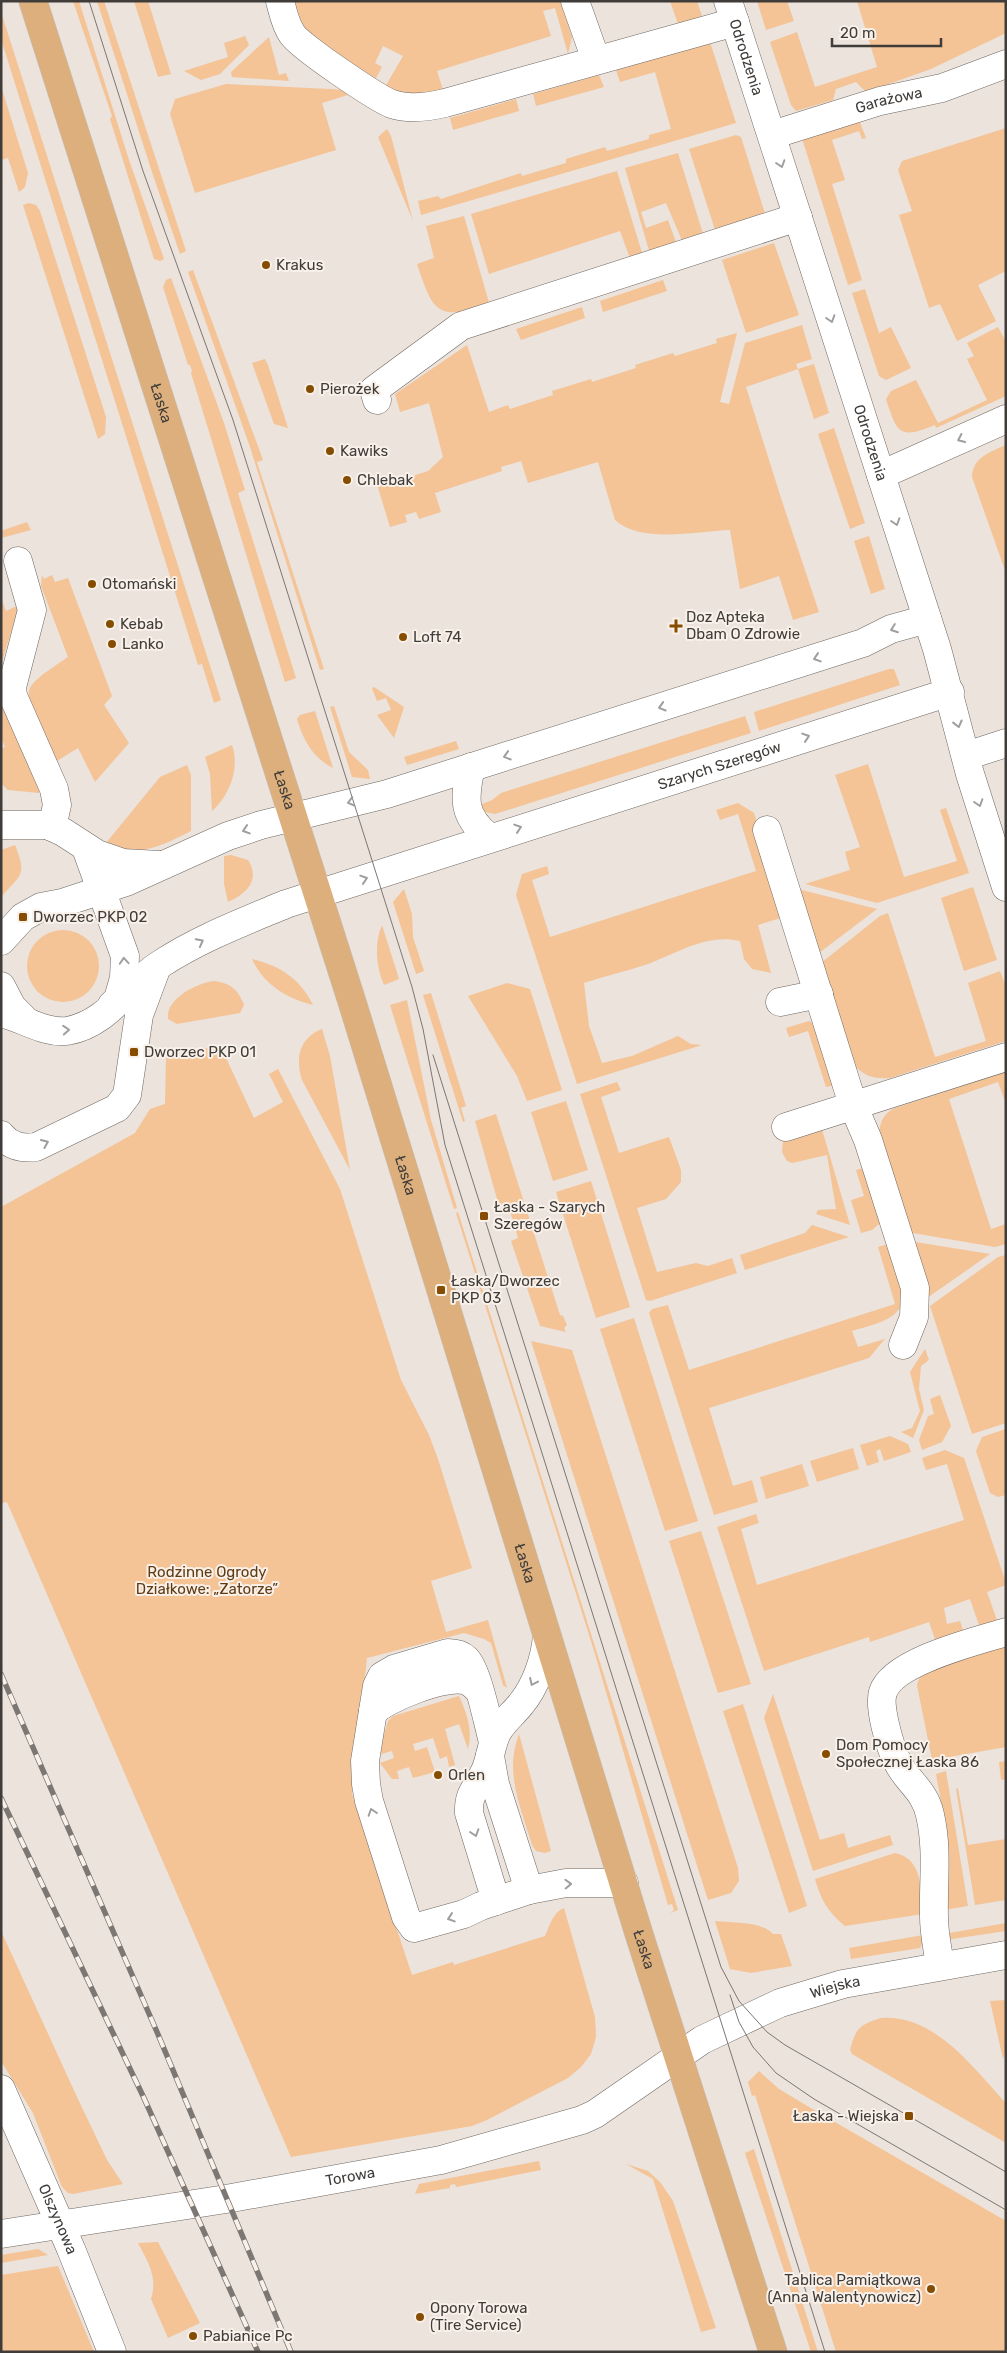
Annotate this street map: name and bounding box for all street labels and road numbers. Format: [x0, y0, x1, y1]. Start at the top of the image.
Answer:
street label: Odrodzenia [725, 17, 767, 98]
street label: Garażowa [853, 83, 924, 117]
street label: Łaska [146, 381, 176, 425]
street label: Odrodzenia [850, 402, 891, 483]
street label: Szarych Szeregów [655, 737, 784, 794]
street label: Łaska [270, 768, 299, 812]
street label: Łaska [391, 1153, 420, 1197]
street label: Łaska [510, 1541, 539, 1585]
street label: Łaska [629, 1927, 659, 1971]
street label: Wiejska [808, 1972, 862, 2002]
street label: Torowa [324, 2163, 376, 2190]
street label: Olszynowa [35, 2181, 81, 2257]

